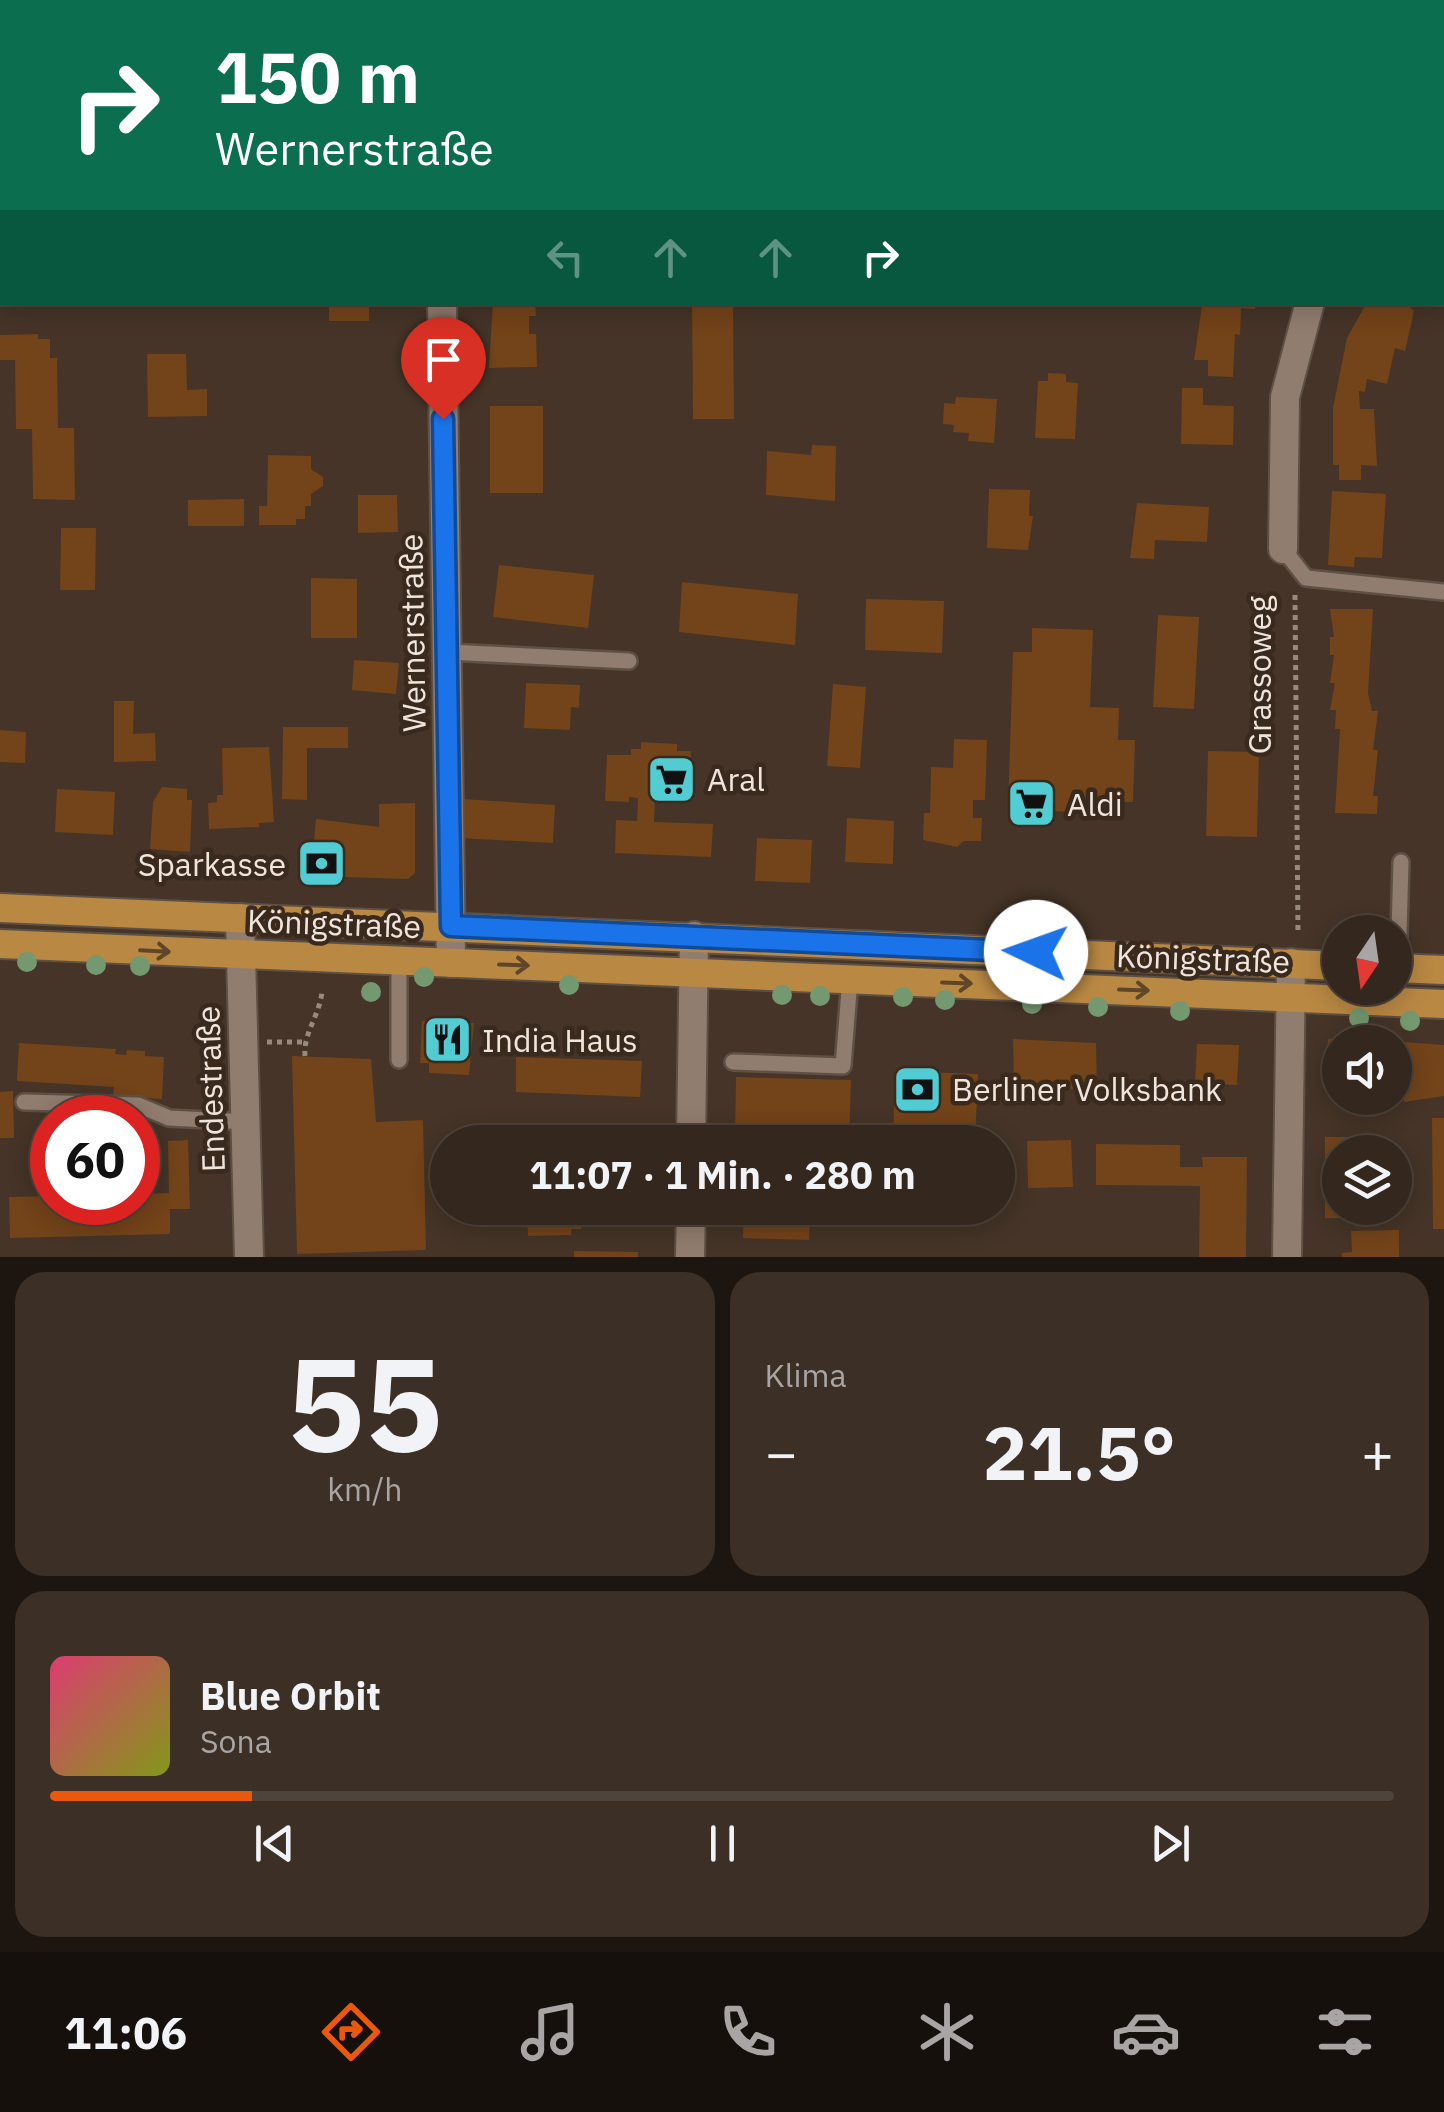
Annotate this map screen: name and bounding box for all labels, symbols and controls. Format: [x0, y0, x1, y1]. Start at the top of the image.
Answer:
text: 150 m [215, 31, 420, 122]
icon: right [50, 40, 180, 170]
text: Wernerstraße [215, 119, 494, 177]
icon: left [538, 230, 593, 285]
icon: ahead [643, 230, 698, 285]
icon: ahead [748, 230, 803, 285]
icon: right [853, 230, 908, 285]
pin [401, 317, 486, 420]
icon: arrive [416, 332, 471, 387]
street label: Wernerstraße [389, 534, 435, 732]
street label: Grassoweg [1238, 596, 1280, 754]
supermarket icon: Aral [646, 753, 698, 805]
place label: Aral [707, 758, 765, 800]
supermarket icon: Aldi [1006, 778, 1058, 830]
place label: Aldi [1067, 783, 1123, 825]
bank icon: Sparkasse [295, 838, 347, 890]
place label: Sparkasse [138, 843, 286, 885]
street label: Königstraße [246, 899, 422, 947]
position arrow [984, 900, 1088, 1004]
north arrow [1322, 915, 1412, 1005]
map controls [1322, 915, 1412, 1225]
street label: Königstraße [1115, 934, 1291, 982]
one-way arrow [139, 941, 171, 960]
one-way arrow [497, 956, 529, 975]
one-way arrow [941, 974, 973, 993]
one-way arrow [1118, 981, 1150, 1000]
street label: Endestraße [186, 1005, 234, 1173]
restaurant icon: India Haus [421, 1014, 473, 1066]
place label: India Haus [482, 1019, 638, 1061]
button: sound [1322, 1025, 1412, 1115]
bank icon: Berliner Volksbank [891, 1063, 943, 1115]
place label: Berliner Volksbank [952, 1068, 1222, 1110]
speed limit sign: 60 [30, 1095, 160, 1225]
button: layers [1322, 1135, 1412, 1225]
text: 11:07 · 1 Min. · 280 m [529, 1150, 916, 1199]
text: 55 [287, 1318, 443, 1487]
text: Klima [765, 1354, 847, 1396]
text: 21.5° [982, 1403, 1176, 1501]
text: − [765, 1417, 798, 1488]
text: + [1361, 1417, 1394, 1488]
text: km/h [327, 1468, 402, 1510]
text: Blue Orbit [200, 1671, 381, 1720]
text: Sona [200, 1720, 272, 1762]
icon: previous [247, 1816, 302, 1871]
icon: pause [695, 1816, 750, 1871]
icon: next [1143, 1816, 1198, 1871]
icon: directions [316, 1997, 386, 2067]
icon: music [515, 1997, 585, 2067]
icon: phone [713, 1997, 783, 2067]
icon: climate [912, 1997, 982, 2067]
icon: car [1111, 1997, 1181, 2067]
icon: filters [1310, 1997, 1380, 2067]
text: 11:06 [64, 2003, 187, 2061]

